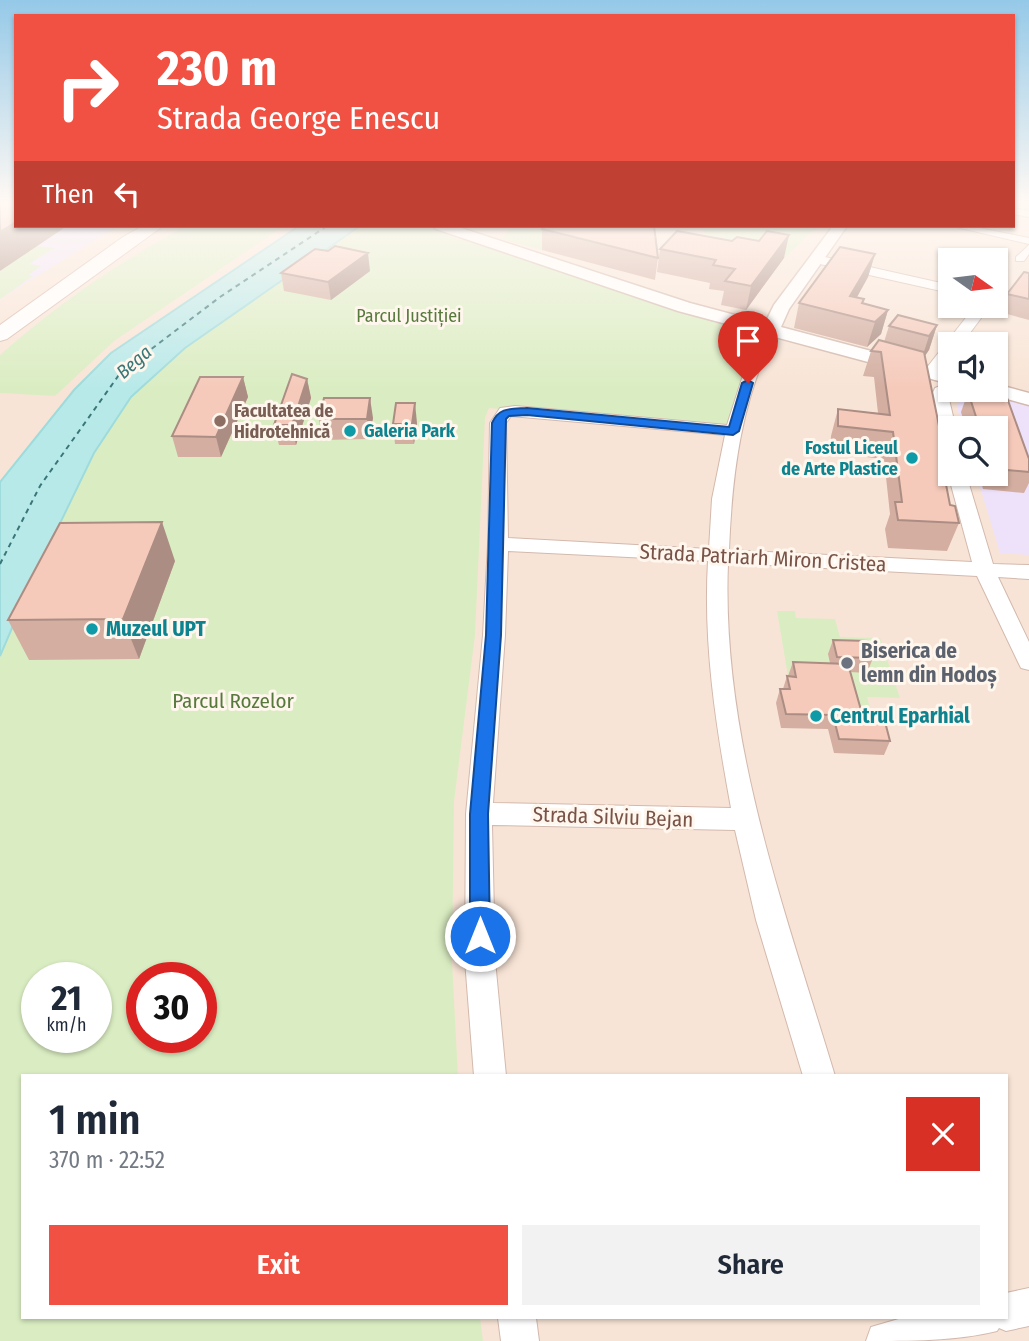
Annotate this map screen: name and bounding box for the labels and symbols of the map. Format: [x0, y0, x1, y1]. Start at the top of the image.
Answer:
north arrow [938, 248, 1008, 318]
park label: Parcul Justiției [356, 305, 462, 327]
pin [718, 311, 778, 383]
water label: Bega [112, 340, 156, 384]
place label: Facultatea de Hidrotehnică [234, 400, 334, 443]
marker: Facultatea de Hidrotehnică [212, 413, 228, 429]
place label: Galeria Park [364, 420, 456, 442]
marker: Galeria Park [342, 423, 358, 439]
place label: Fostul Liceul de Arte Plastice [781, 437, 898, 480]
marker: Fostul Liceul de Arte Plastice [904, 450, 920, 466]
street label: Strada Patriarh Miron Cristea [639, 539, 887, 577]
place label: Muzeul UPT [106, 616, 207, 642]
marker: Muzeul UPT [84, 621, 100, 637]
place label: Biserica de lemn din Hodoș [861, 638, 997, 689]
marker: Biserica de lemn din Hodoș [839, 655, 855, 671]
park label: Parcul Rozelor [172, 688, 294, 714]
place label: Centrul Eparhial [830, 703, 970, 729]
marker: Centrul Eparhial [808, 708, 824, 724]
street label: Strada Silviu Bejan [532, 801, 694, 833]
position arrow [443, 899, 517, 973]
speed limit sign: 30 [126, 962, 217, 1053]

